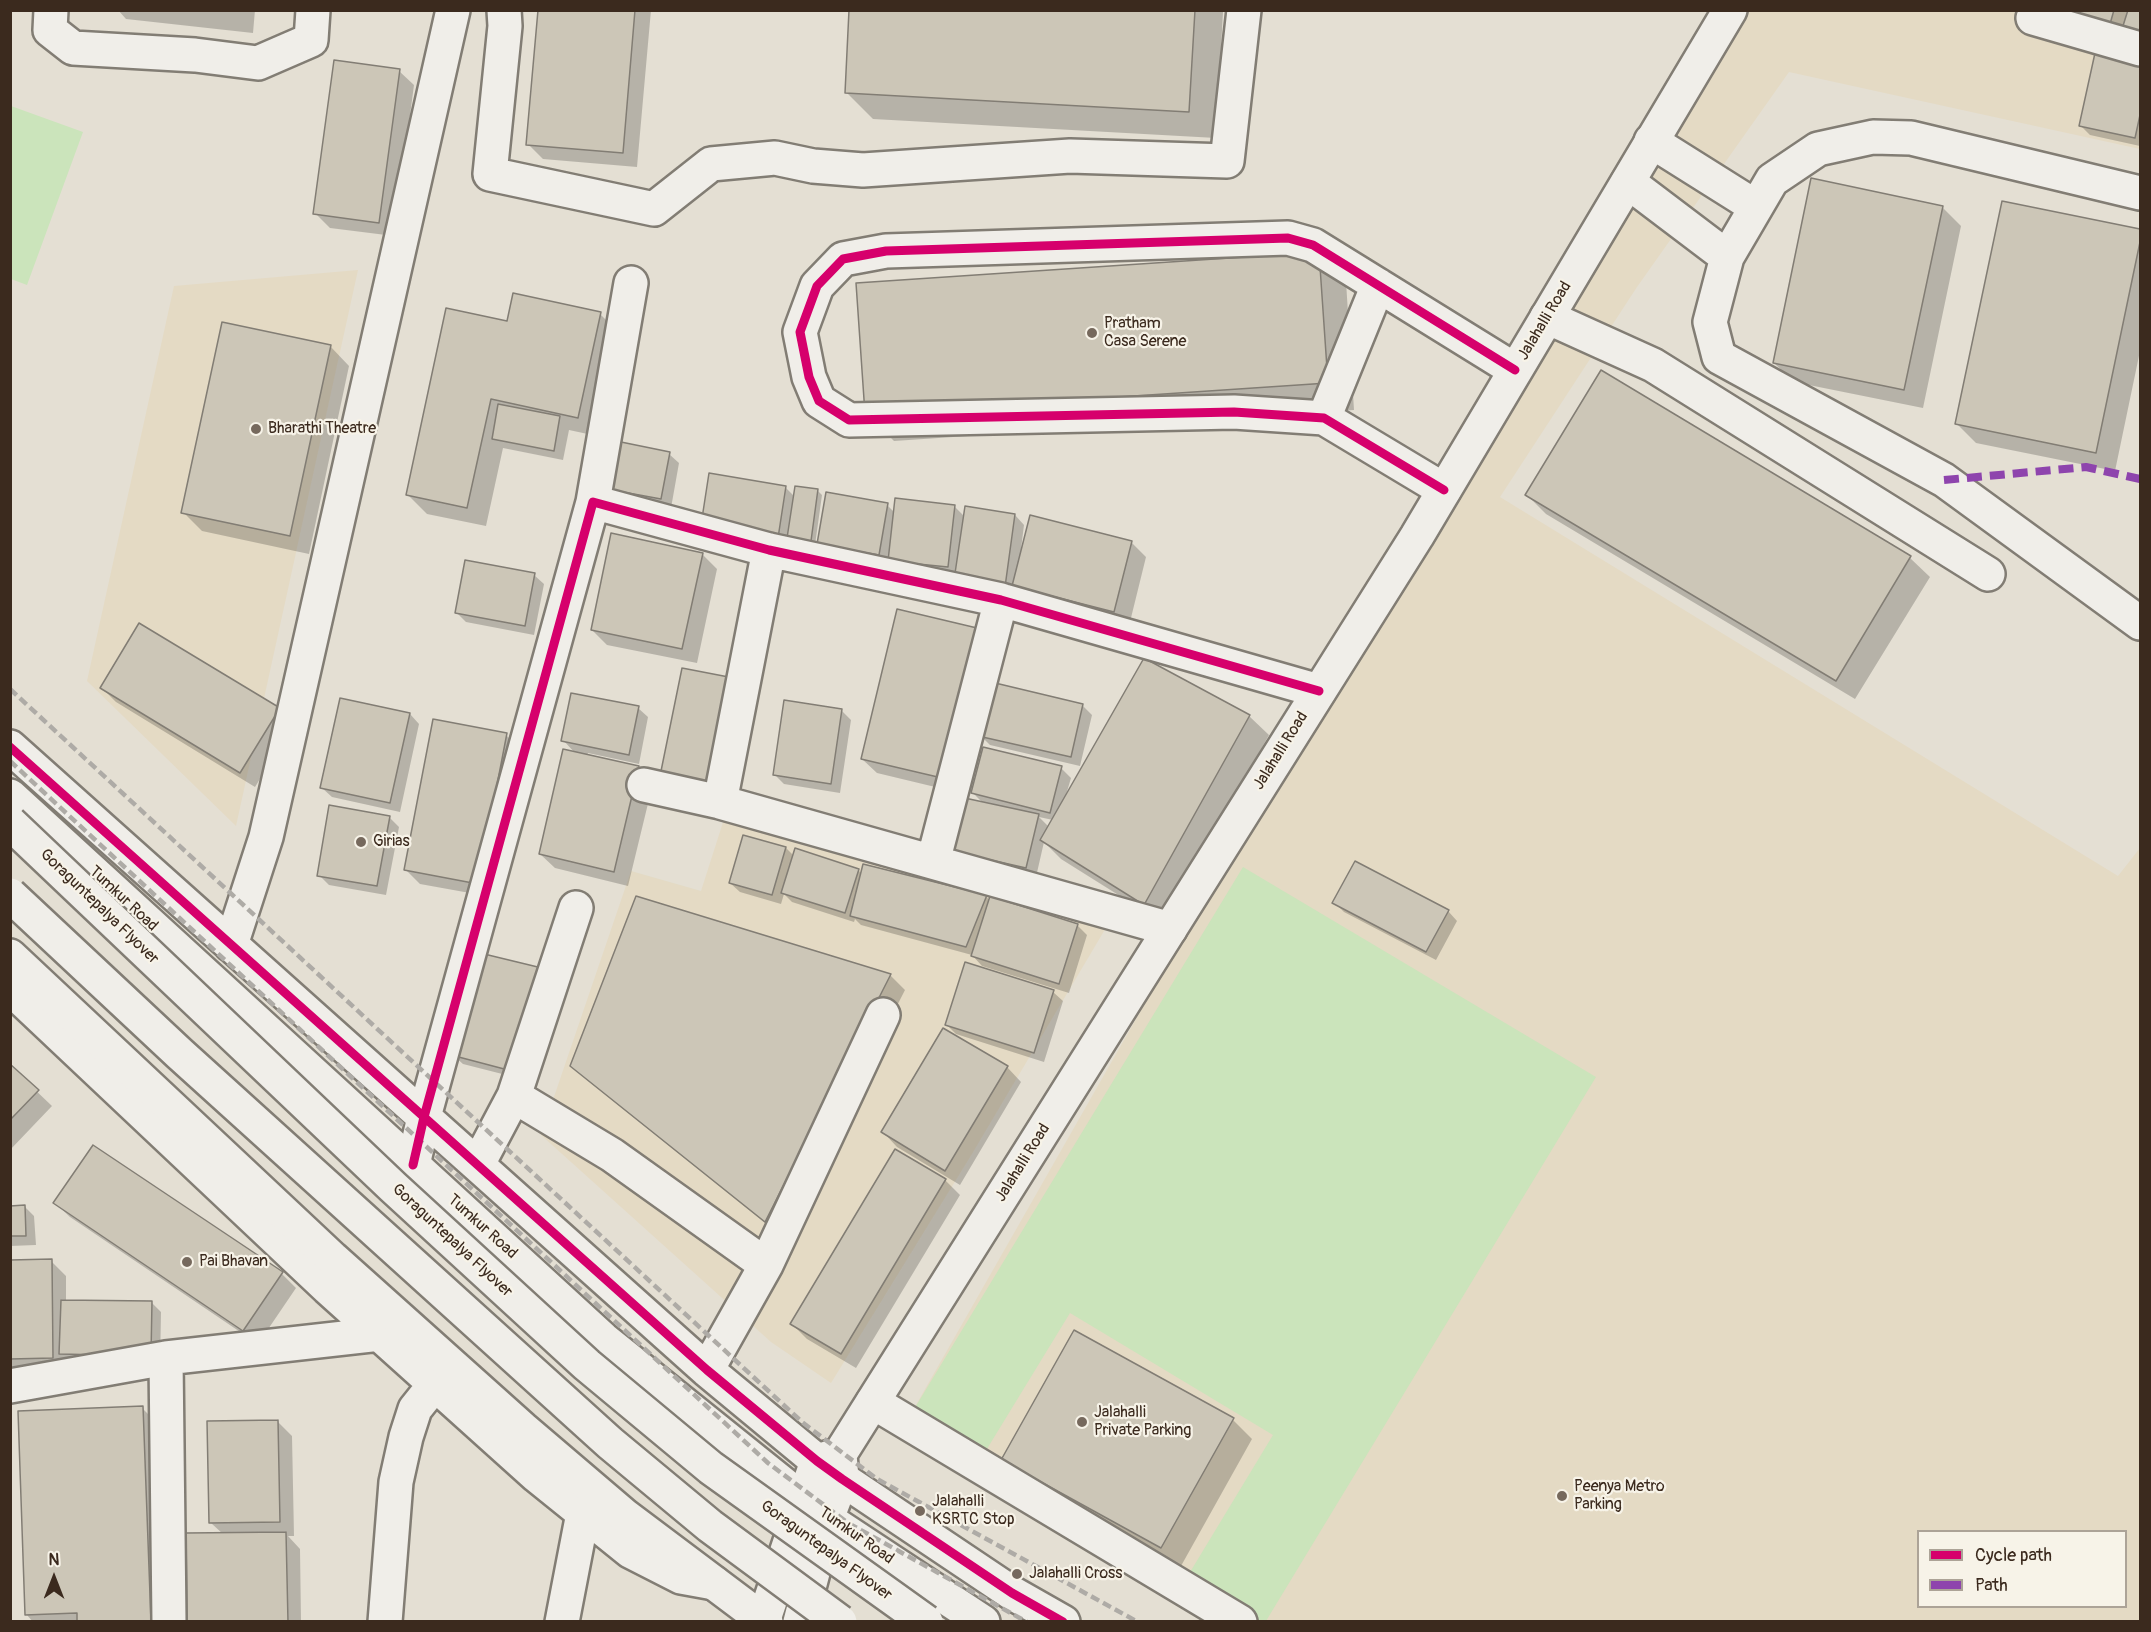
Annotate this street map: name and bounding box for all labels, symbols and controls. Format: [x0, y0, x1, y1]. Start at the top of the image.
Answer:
street label: Jalahalli Road [1514, 278, 1576, 364]
place label: Pratham Casa Serene [1104, 314, 1186, 352]
marker: Pratham Casa Serene [1085, 326, 1099, 340]
place label: Bharathi Theatre [268, 419, 376, 439]
marker: Bharathi Theatre [249, 422, 263, 436]
street label: Jalahalli Road [1249, 708, 1313, 794]
place label: Girias [373, 832, 410, 852]
marker: Girias [354, 835, 368, 849]
street label: Goraguntepalya Flyover [36, 845, 162, 969]
street label: Tumkur Road [85, 862, 161, 936]
street label: Jalahalli Road [991, 1120, 1055, 1206]
street label: Goraguntepalya Flyover [388, 1180, 516, 1302]
street label: Tumkur Road [443, 1191, 521, 1263]
place label: Pai Bhavan [199, 1252, 268, 1272]
marker: Pai Bhavan [180, 1255, 194, 1269]
place label: Jalahalli Private Parking [1094, 1403, 1191, 1441]
marker: Jalahalli Private Parking [1075, 1415, 1089, 1429]
place label: Peenya Metro Parking [1574, 1477, 1665, 1515]
marker: Peenya Metro Parking [1555, 1489, 1569, 1503]
place label: Jalahalli KSRTC Stop [932, 1492, 1015, 1530]
street label: Goraguntepalya Flyover [756, 1497, 896, 1605]
street label: Tumkur Road [815, 1503, 897, 1569]
marker: Jalahalli KSRTC Stop [913, 1504, 927, 1518]
legend [1917, 1530, 2127, 1608]
text: Cycle path [1975, 1544, 2052, 1567]
north arrow [24, 1548, 84, 1608]
text: N [49, 1550, 59, 1570]
place label: Jalahalli Cross [1029, 1564, 1122, 1584]
marker: Jalahalli Cross [1010, 1567, 1024, 1581]
text: Path [1975, 1574, 2008, 1597]

